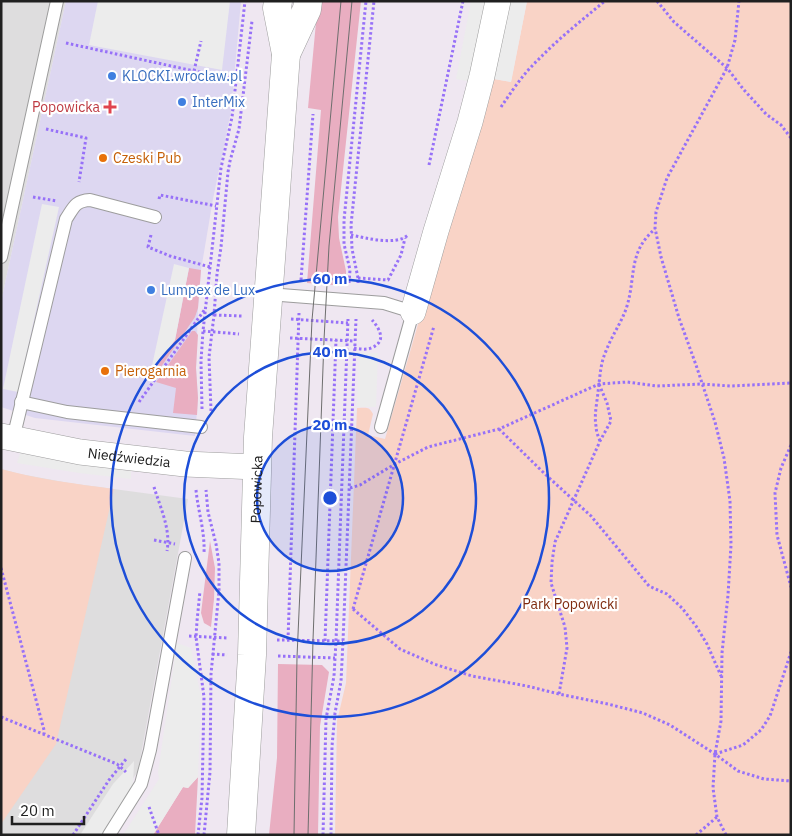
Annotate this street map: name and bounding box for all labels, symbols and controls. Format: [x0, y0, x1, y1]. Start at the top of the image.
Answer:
place label: KLOCKI.wroclaw.pl [122, 67, 242, 85]
marker: KLOCKI.wroclaw.pl [106, 70, 118, 82]
place label: InterMix [192, 93, 245, 111]
marker: InterMix [176, 96, 188, 108]
place label: Popowicka [32, 98, 101, 116]
marker: Popowicka [104, 101, 116, 113]
place label: Czeski Pub [113, 149, 181, 167]
marker: Czeski Pub [97, 152, 109, 164]
text: 60 m [313, 269, 347, 288]
place label: Lumpex de Lux [161, 281, 255, 299]
marker: Lumpex de Lux [145, 284, 157, 296]
text: 40 m [313, 342, 347, 361]
place label: Pierogarnia [115, 362, 187, 380]
marker: Pierogarnia [99, 365, 111, 377]
text: 20 m [313, 415, 347, 434]
street label: Niedźwiedzia [87, 444, 172, 471]
street label: Popowicka [247, 455, 267, 524]
centre of rings [321, 489, 339, 507]
park label: Park Popowicki [522, 595, 618, 613]
scale bar [12, 794, 85, 826]
text: 20 m [20, 801, 55, 820]

